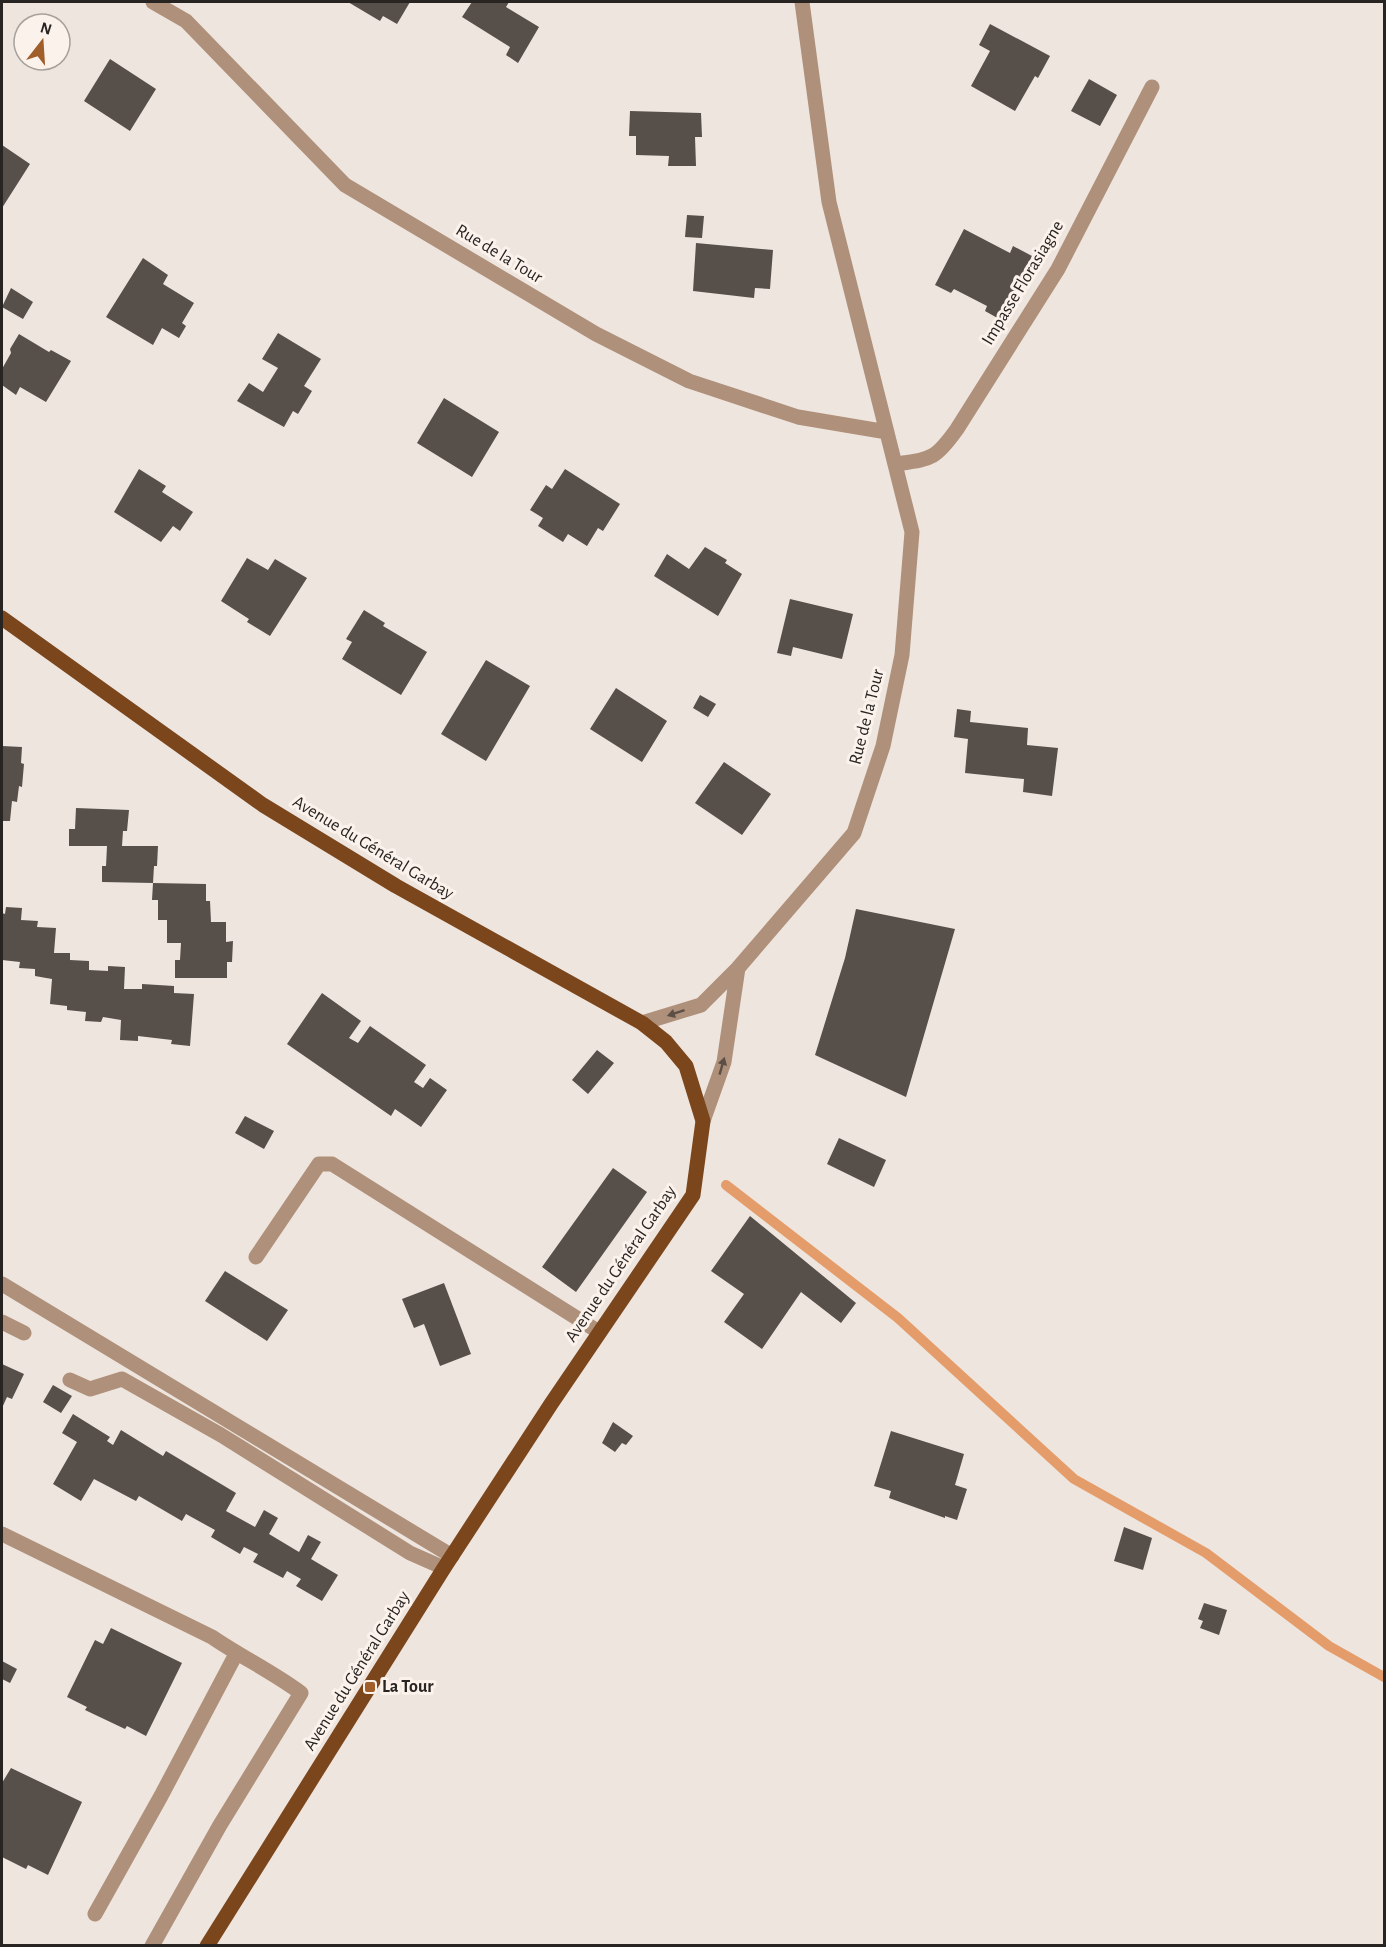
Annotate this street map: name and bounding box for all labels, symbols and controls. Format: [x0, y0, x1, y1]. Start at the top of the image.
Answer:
north arrow [12, 12, 72, 72]
text: N [38, 19, 54, 38]
street label: Impasse Florasiagne [979, 218, 1067, 348]
street label: Rue de la Tour [453, 221, 546, 287]
street label: Rue de la Tour [846, 667, 888, 767]
street label: Avenue du Général Garbay [289, 793, 457, 903]
one-way arrow [667, 1009, 685, 1018]
one-way arrow [718, 1057, 727, 1075]
street label: Avenue du Général Garbay [562, 1182, 680, 1345]
street label: Avenue du Général Garbay [301, 1588, 414, 1754]
place label: La Tour [382, 1678, 434, 1696]
marker: La Tour [363, 1680, 377, 1694]

